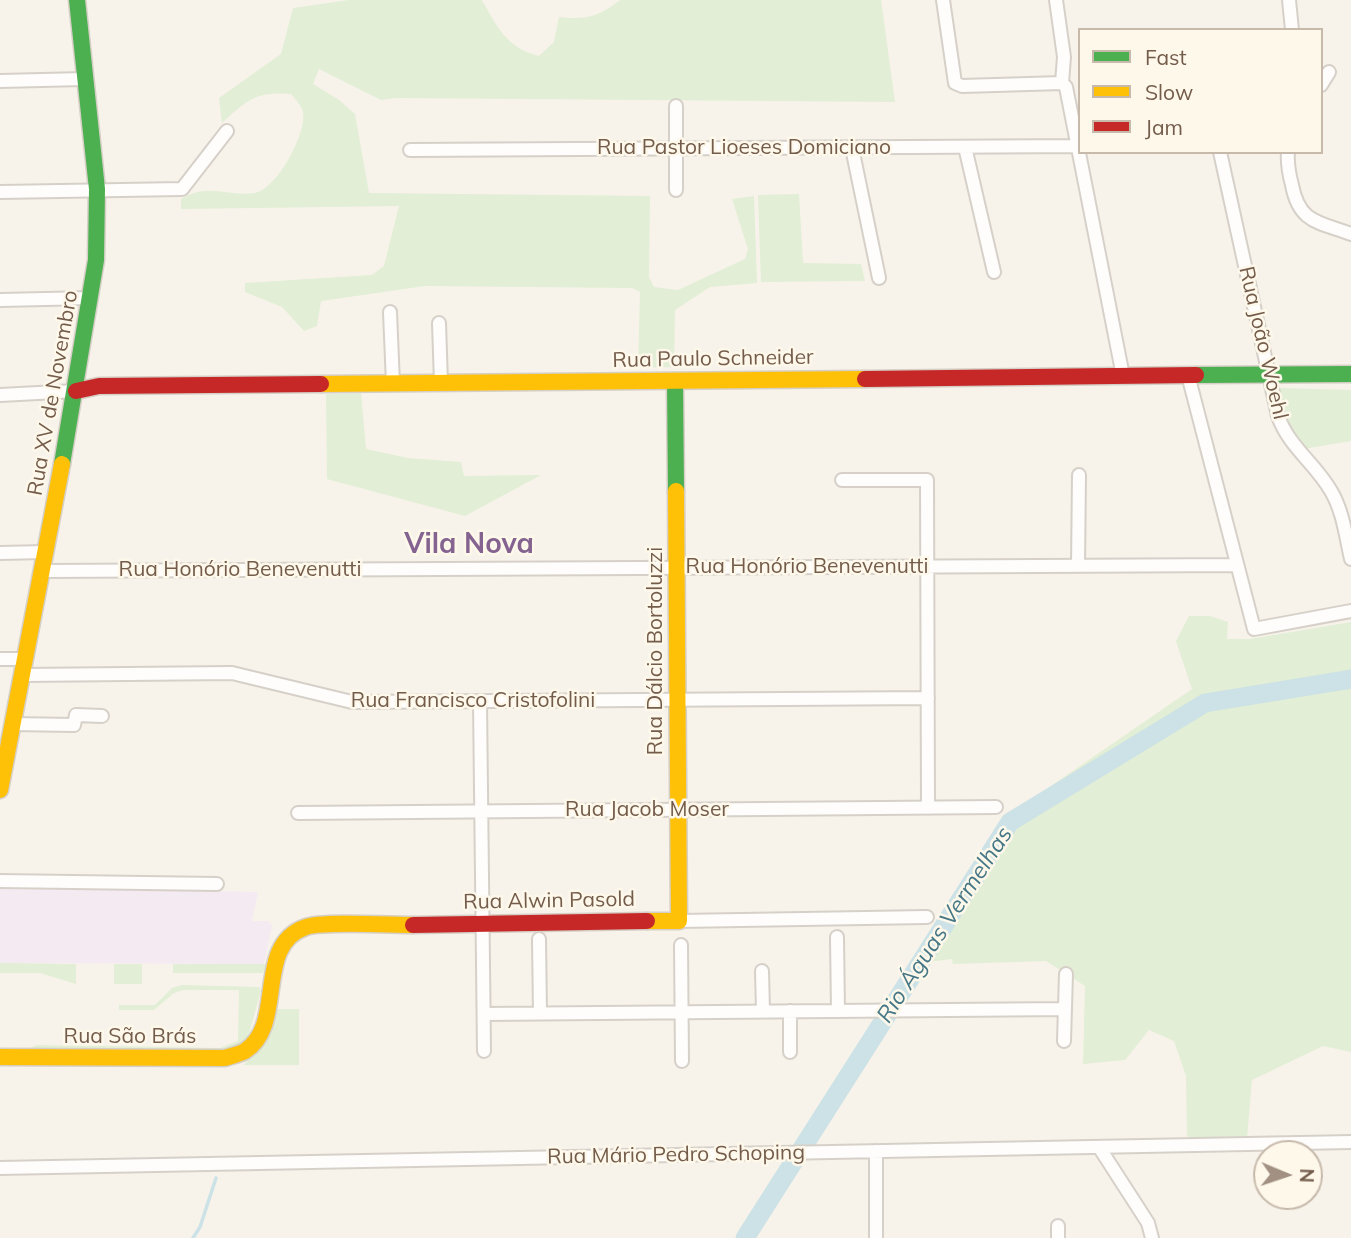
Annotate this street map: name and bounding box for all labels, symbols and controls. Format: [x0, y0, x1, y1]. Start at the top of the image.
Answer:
legend [1078, 28, 1323, 154]
text: Fast [1145, 44, 1187, 70]
text: Slow [1145, 79, 1193, 105]
text: Jam [1145, 114, 1183, 140]
street label: Rua Pastor Lioeses Domiciano [597, 135, 891, 161]
street label: Rua João Woehl [1233, 264, 1293, 422]
street label: Rua XV de Novembro [23, 288, 83, 498]
street label: Rua Paulo Schneider [612, 345, 814, 373]
district label: Vila Nova [404, 528, 534, 562]
street label: Rua Dálcio Bortoluzzi [643, 547, 669, 755]
street label: Rua Honório Benevenutti [686, 554, 928, 580]
street label: Rua Honório Benevenutti [119, 557, 361, 583]
street label: Rua Francisco Cristofolini [351, 688, 595, 714]
street label: Rua Jacob Moser [565, 797, 729, 823]
water label: Rio Águas Vermelhas [871, 822, 1019, 1028]
street label: Rua Alwin Pasold [463, 887, 635, 915]
street label: Rua São Brás [64, 1024, 196, 1050]
street label: Rua Mário Pedro Schoping [547, 1140, 805, 1170]
north arrow [1253, 1140, 1323, 1210]
text: N [1295, 1168, 1319, 1183]

